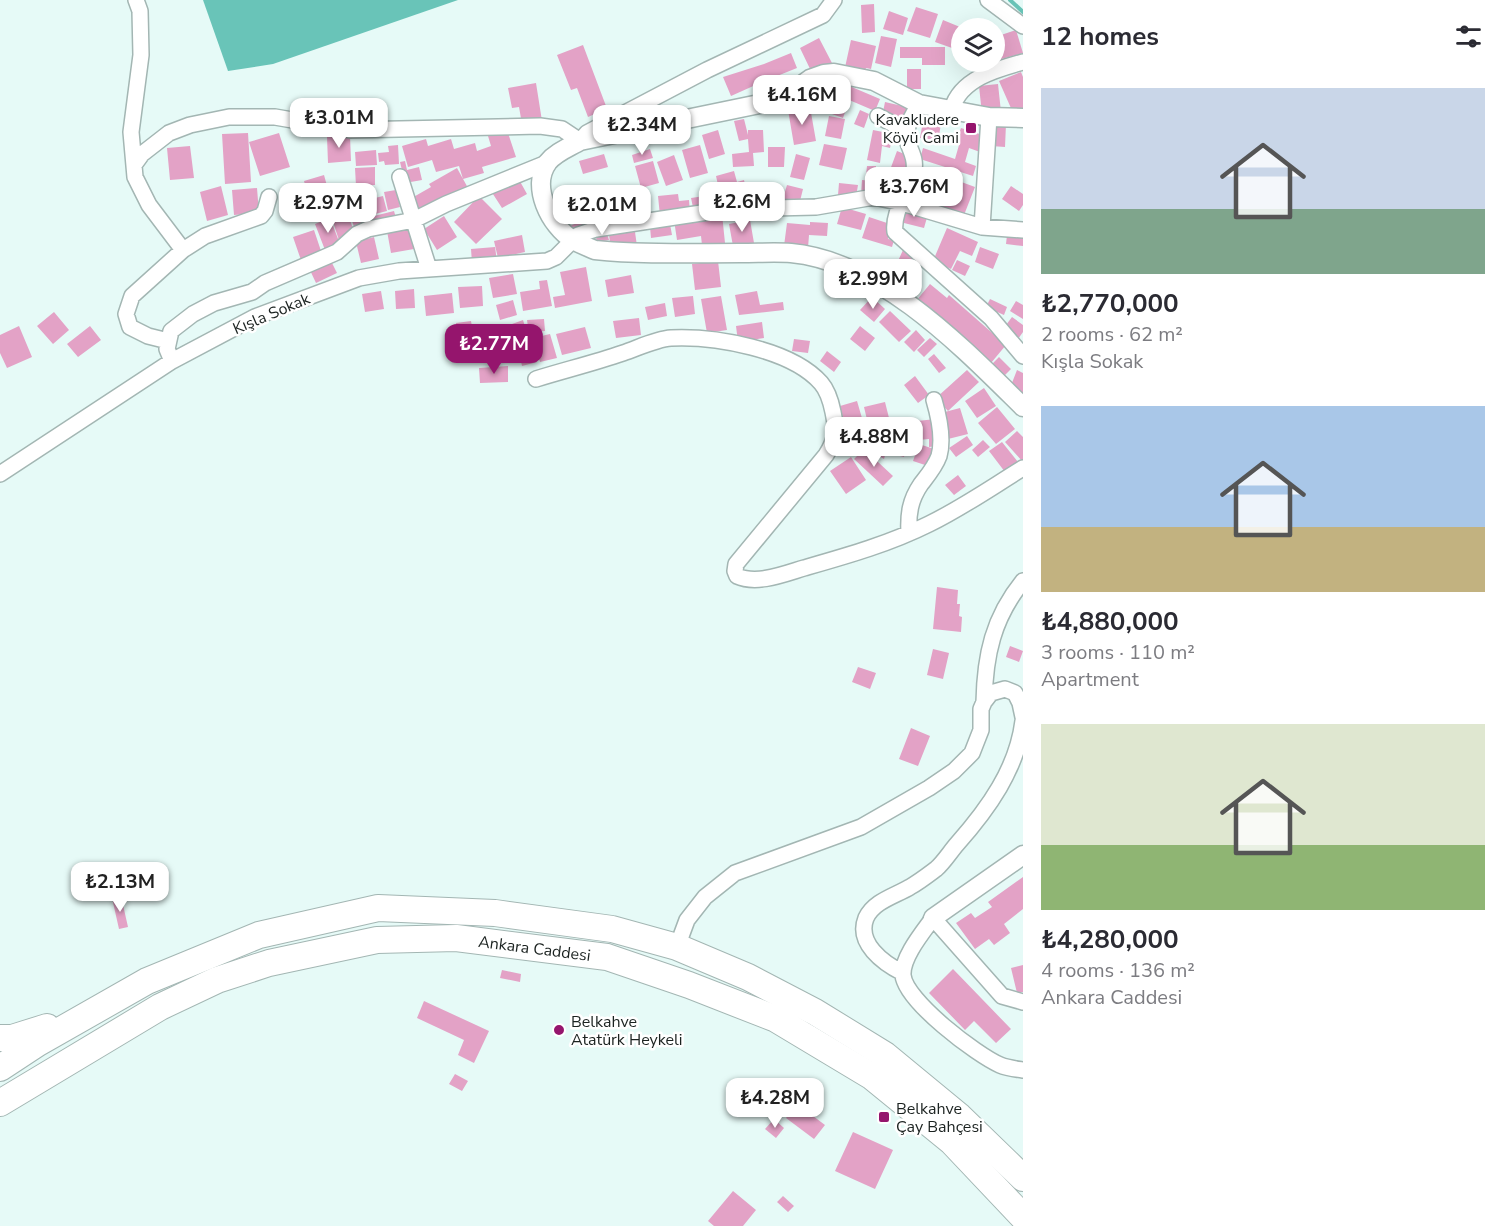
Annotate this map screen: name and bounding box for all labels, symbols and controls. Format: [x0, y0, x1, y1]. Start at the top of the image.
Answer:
map controls [951, 18, 1005, 72]
button: layers [951, 18, 1005, 72]
text: 12 homes [1041, 19, 1159, 54]
icon: filters [1452, 20, 1485, 53]
pin: ₺4.16M [753, 75, 851, 126]
text: ₺4.16M [767, 81, 837, 108]
pin: ₺3.01M [290, 98, 388, 149]
text: ₺3.01M [304, 104, 374, 131]
pin: ₺2.34M [593, 105, 691, 156]
place label: Kavaklıdere Köyü Cami [876, 109, 959, 149]
text: ₺2.34M [607, 111, 677, 138]
marker: Kavaklıdere Köyü Cami [964, 121, 978, 135]
icon: home [1209, 127, 1317, 235]
pin: ₺3.76M [865, 167, 963, 218]
text: ₺3.76M [879, 173, 949, 200]
pin: ₺2.6M [700, 182, 784, 233]
pin: ₺2.97M [279, 183, 377, 234]
pin: ₺2.01M [553, 185, 651, 236]
text: ₺2.6M [713, 188, 771, 215]
text: ₺2.97M [293, 189, 363, 216]
text: ₺2.01M [567, 191, 637, 218]
pin: ₺2.99M [824, 259, 922, 310]
text: ₺2.99M [838, 265, 908, 292]
text: ₺2,770,000 [1041, 286, 1179, 321]
street label: Kışla Sokak [229, 287, 314, 340]
text: 2 rooms · 62 m² [1041, 321, 1183, 348]
pin: ₺2.77M [445, 324, 543, 375]
text: ₺2.77M [459, 330, 529, 357]
text: Kışla Sokak [1041, 348, 1143, 375]
pin: ₺4.88M [825, 417, 923, 468]
text: ₺4.88M [839, 423, 909, 450]
icon: home [1209, 445, 1317, 553]
text: ₺4,880,000 [1041, 604, 1179, 639]
text: 3 rooms · 110 m² [1041, 639, 1195, 666]
text: Apartment [1041, 666, 1139, 693]
icon: home [1209, 763, 1317, 871]
pin: ₺2.13M [71, 862, 169, 913]
text: ₺2.13M [85, 868, 155, 895]
text: ₺4,280,000 [1041, 922, 1179, 957]
street label: Ankara Caddesi [477, 931, 592, 967]
text: 4 rooms · 136 m² [1041, 957, 1195, 984]
text: Ankara Caddesi [1041, 984, 1182, 1011]
place label: Belkahve Atatürk Heykeli [571, 1011, 683, 1051]
marker: Belkahve Atatürk Heykeli [552, 1023, 566, 1037]
pin: ₺4.28M [726, 1078, 824, 1129]
text: ₺4.28M [740, 1084, 810, 1111]
place label: Belkahve Çay Bahçesi [896, 1098, 983, 1138]
marker: Belkahve Çay Bahçesi [877, 1110, 891, 1124]

